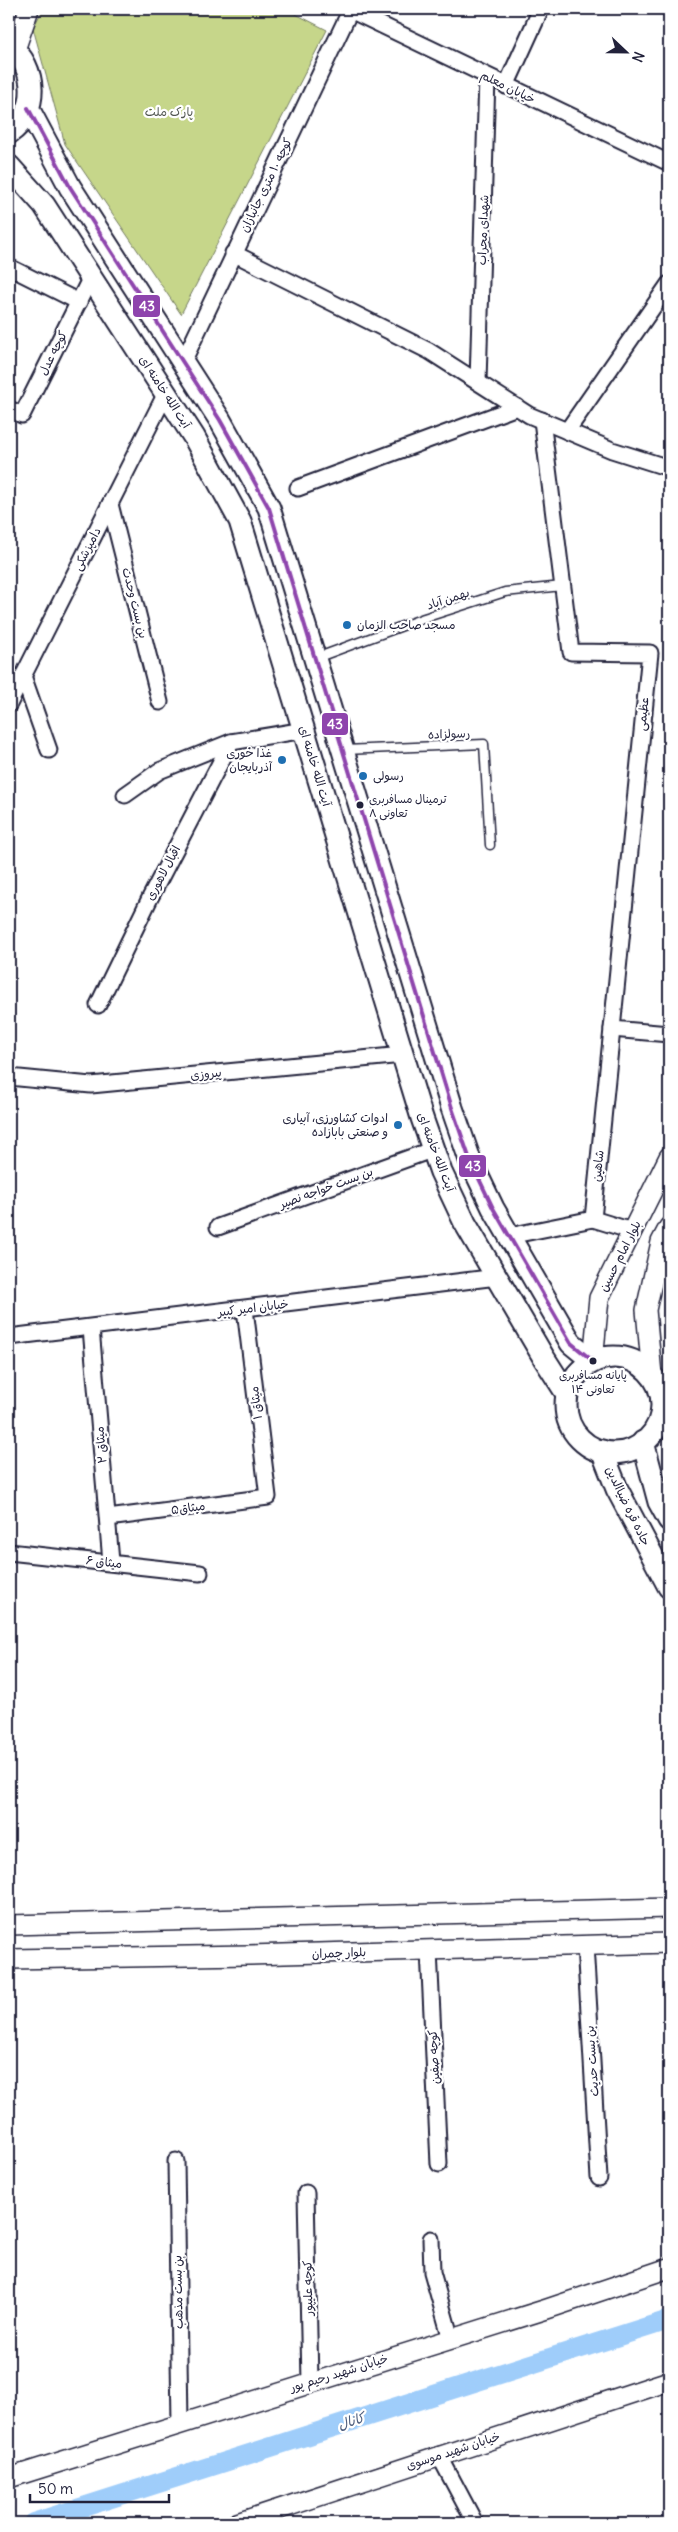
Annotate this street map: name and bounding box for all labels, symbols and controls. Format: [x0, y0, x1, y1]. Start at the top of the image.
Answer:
north arrow [600, 28, 650, 78]
text: N [628, 49, 648, 65]
street label: خیابان معلم [478, 67, 538, 108]
park label: پارک ملت [145, 104, 193, 120]
street label: کوچه ۱۰ متری جانبازان [236, 135, 296, 235]
street label: شهدای محراب [474, 194, 492, 266]
line badge: 43 [132, 294, 161, 318]
text: 43 [139, 297, 155, 315]
street label: کوچه عدل [35, 328, 70, 378]
street label: آیت الله خامنه ای [136, 353, 195, 432]
street label: دامپزشکی [69, 525, 105, 573]
street label: بن بست وحدت [118, 566, 152, 640]
street label: بهمن آباد [425, 585, 471, 613]
place label: مسجد صاحب الزمان [357, 617, 455, 633]
marker: مسجد صاحب الزمان [341, 619, 353, 631]
street label: عظیمی [633, 696, 653, 732]
line badge: 43 [321, 712, 349, 736]
text: 43 [327, 715, 343, 733]
street label: آیت الله خامنه ای [296, 724, 335, 809]
street label: رسولزاده [428, 725, 470, 742]
place label: غذا خوری آذربایجان [226, 745, 273, 775]
marker: غذا خوری آذربایجان [276, 754, 288, 766]
place label: رسولی [373, 768, 404, 784]
marker: رسولی [357, 770, 369, 782]
place label: ترمینال مسافربری تعاونی ۸ [369, 792, 447, 821]
marker: ترمینال مسافربری تعاونی ۸ [355, 800, 365, 810]
street label: اقبال لاهوری [142, 843, 184, 903]
street label: پیروزی [190, 1064, 222, 1084]
place label: ادوات کشاورزی، آبیاری و صنعتی بابازاده [283, 1110, 388, 1140]
street label: آیت الله خامنه ای [414, 1110, 459, 1195]
marker: ادوات کشاورزی، آبیاری و صنعتی بابازاده [392, 1119, 404, 1131]
street label: شاهین [588, 1149, 607, 1183]
line badge: 43 [458, 1154, 487, 1178]
text: 43 [465, 1157, 481, 1175]
street label: بن بست خواجه نصیر [276, 1164, 375, 1213]
street label: بلوار امام حسین [595, 1218, 646, 1295]
street label: خیابان امیر کبیر [216, 1296, 289, 1320]
marker: پایانه مسافربری تعاونی ۱۴ [588, 1356, 598, 1366]
place label: پایانه مسافربری تعاونی ۱۴ [559, 1368, 627, 1397]
street label: میثاق ۱ [246, 1386, 265, 1421]
street label: میثاق ۲ [91, 1426, 110, 1464]
street label: جاده قره ضیاالدین [602, 1464, 654, 1548]
street label: میثاق۵ [170, 1498, 206, 1517]
street label: میثاق ۶ [85, 1552, 123, 1571]
street label: بلوار چمران [312, 1944, 366, 1962]
street label: بن بست حدیث [582, 2025, 602, 2097]
street label: کوچه صفین [425, 2029, 442, 2085]
street label: بن بست مذهب [169, 2255, 187, 2329]
street label: کوچه علیپور [300, 2260, 316, 2317]
street label: خیابان شهید رحیم پور [287, 2350, 390, 2397]
water label: کانال [335, 2407, 369, 2434]
street label: خیابان شهید موسوی [404, 2428, 502, 2474]
scale bar [30, 2472, 169, 2504]
text: 50 m [38, 2479, 73, 2498]

